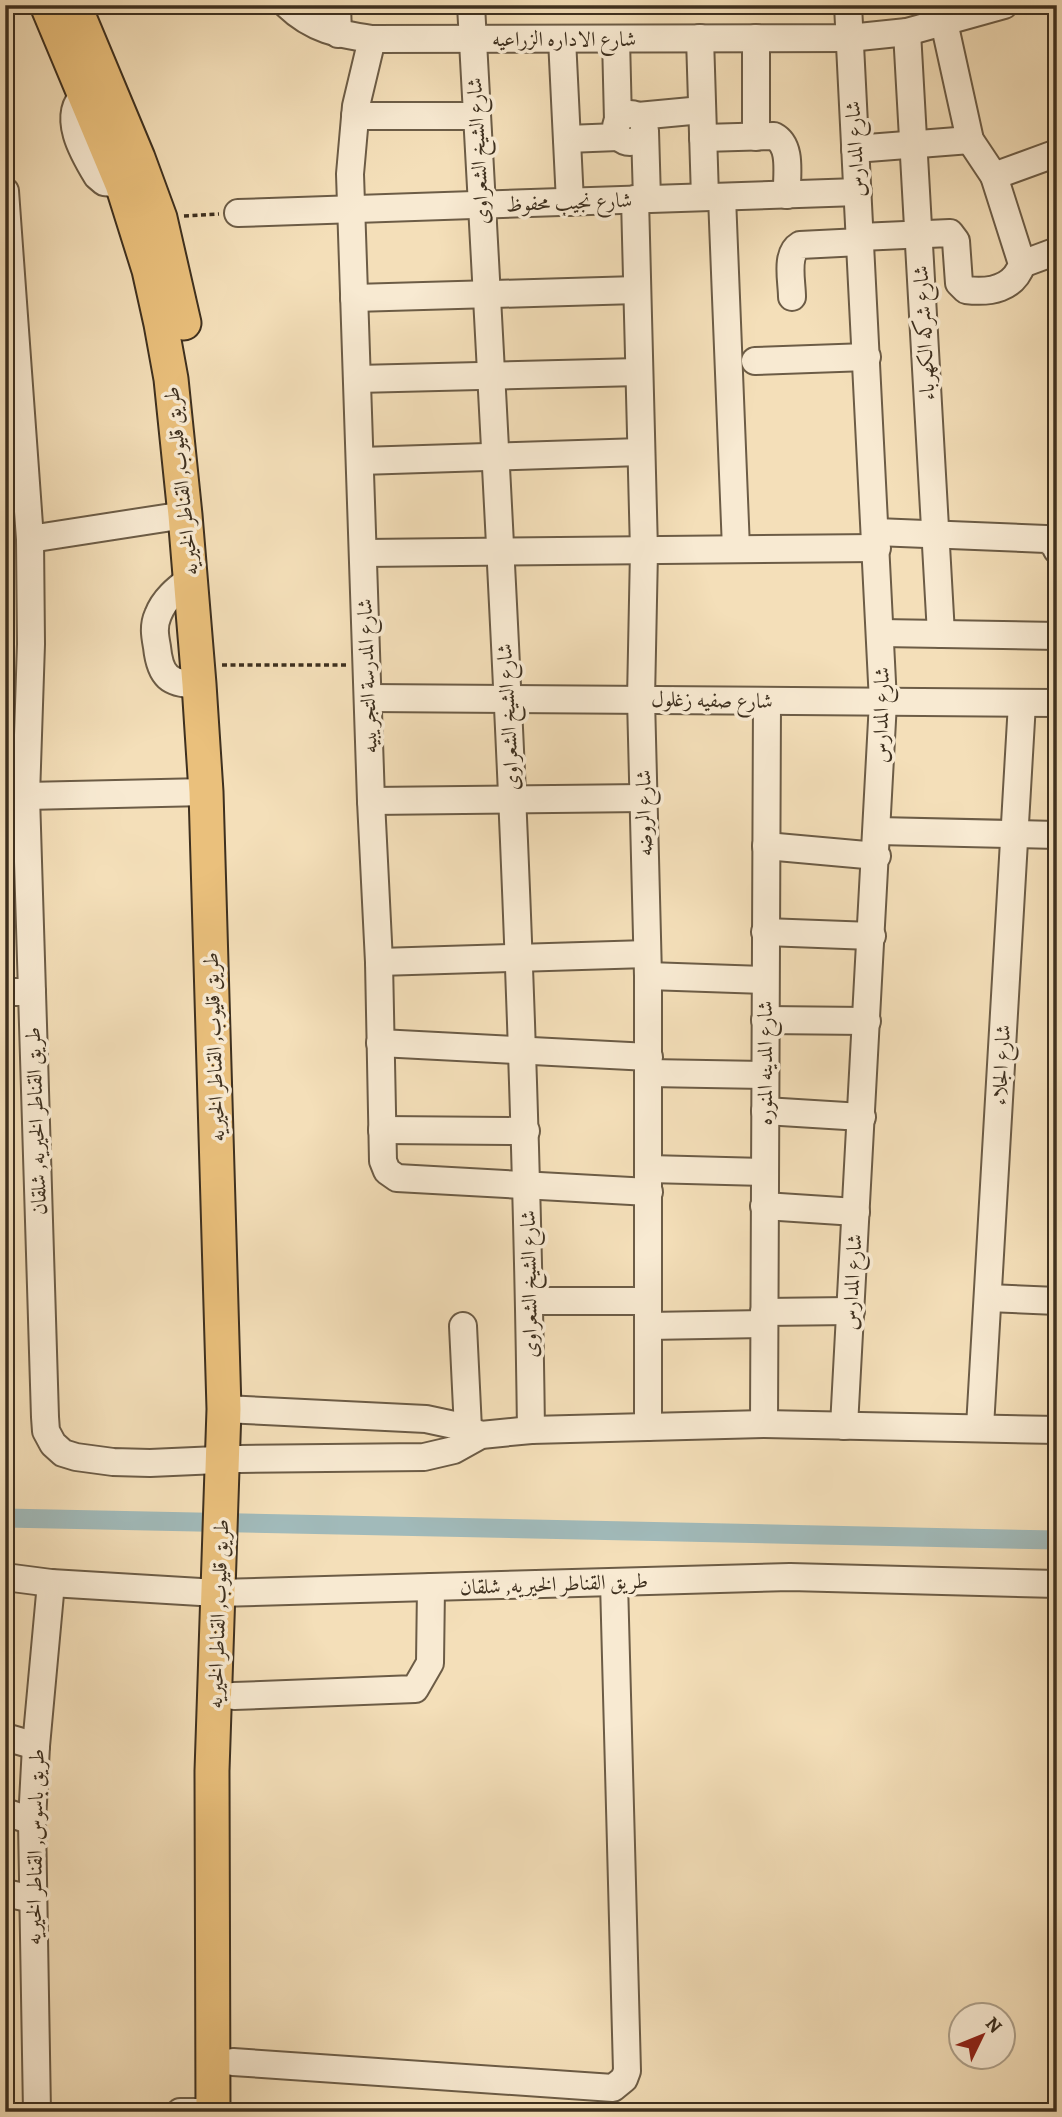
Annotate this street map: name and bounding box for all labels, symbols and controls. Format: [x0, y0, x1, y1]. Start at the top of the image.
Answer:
street label: شارع الاداره الزراعيه [492, 25, 636, 57]
street label: شارع الشيخ الشعراوى [460, 76, 501, 225]
street label: شارع المدارس [838, 100, 875, 198]
street label: شارع نجيب محفوظ [505, 186, 633, 222]
street label: شارع شركه الكهرباء [906, 265, 946, 401]
street label: طريق قليوب, القناطر الخيريه [157, 385, 205, 577]
street label: شارع المدرسة التجريبيه [350, 598, 388, 754]
street label: شارع الشيخ الشعراوى [490, 642, 531, 791]
street label: شارع المدارس [866, 667, 900, 763]
street label: شارع صفيه زغلول [651, 685, 773, 719]
street label: شارع الروضه [629, 769, 663, 857]
street label: طريق قليوب, القناطر الخيريه [197, 952, 231, 1142]
street label: شارع المدينه المنوره [751, 1001, 783, 1125]
street label: شارع الجلاء [985, 1024, 1021, 1106]
street label: طريق القناطر الخيريه, شلقان [19, 1026, 53, 1216]
street label: شارع الشيخ الشعراوى [514, 1210, 549, 1358]
street label: شارع المدارس [835, 1233, 872, 1331]
street label: طريق قليوب, القناطر الخيريه [201, 1519, 235, 1709]
street label: طريق القناطر الخيريه, شلقان [459, 1567, 649, 1601]
street label: طريق باسوس, القناطر الخيريه [19, 1749, 51, 1945]
north arrow [946, 2002, 1016, 2072]
text: N [979, 2011, 1008, 2039]

